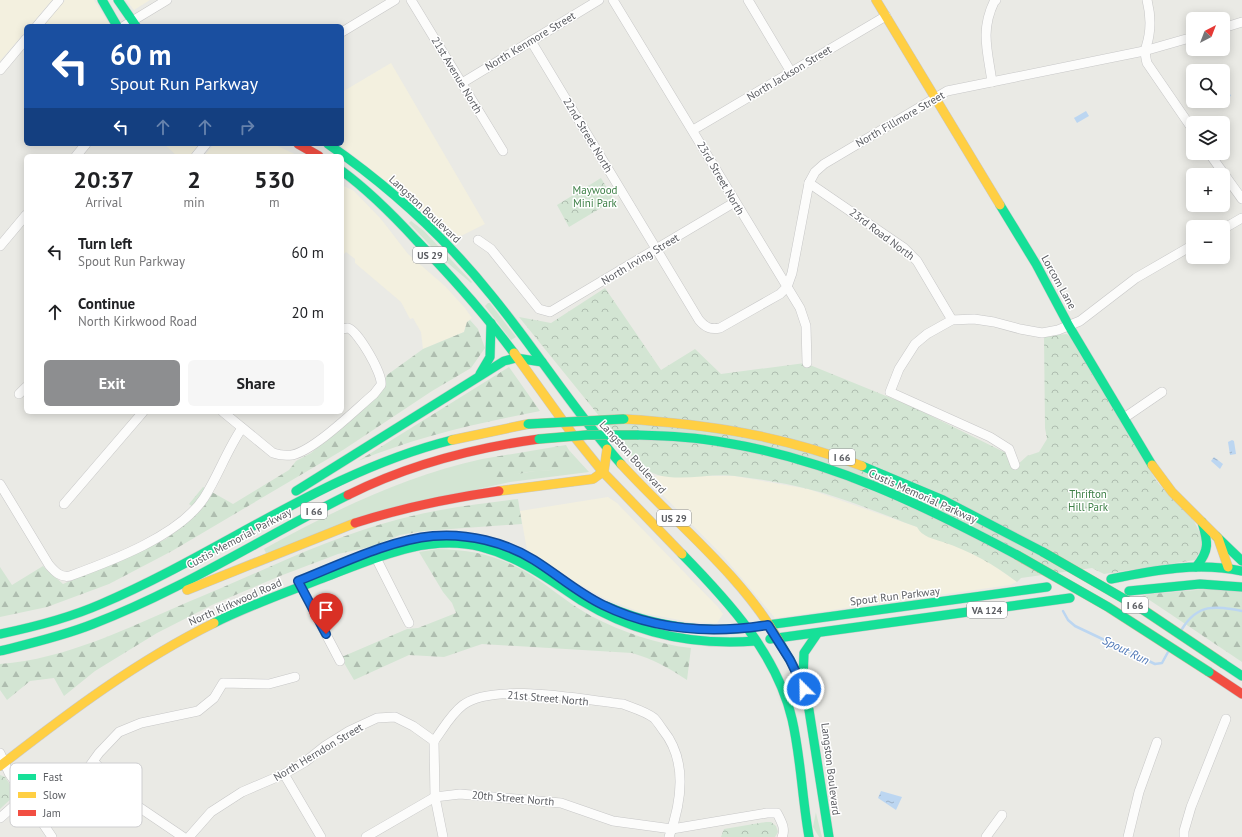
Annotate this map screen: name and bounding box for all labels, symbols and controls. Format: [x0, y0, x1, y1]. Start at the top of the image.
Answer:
street label: North Kenmore Street [482, 8, 578, 74]
north arrow [1186, 12, 1230, 56]
map controls [1186, 12, 1230, 264]
street label: 21st Avenue North [429, 34, 485, 116]
text: 60 m [110, 36, 171, 73]
icon: left [44, 40, 96, 92]
street label: North Jackson Street [744, 42, 834, 104]
button: search [1186, 64, 1230, 108]
text: Spout Run Parkway [110, 72, 258, 95]
street label: North Fillmore Street [853, 88, 947, 150]
street label: 22nd Street North [560, 95, 616, 175]
icon: left [110, 116, 132, 138]
icon: ahead [152, 116, 174, 138]
icon: ahead [194, 116, 216, 138]
icon: right [236, 116, 258, 138]
button: layers [1186, 116, 1230, 160]
street label: 23rd Street North [694, 139, 748, 217]
text: 20:37 [73, 164, 134, 195]
text: 2 [187, 164, 201, 195]
text: 530 [254, 164, 295, 195]
button: + [1186, 168, 1230, 212]
street label: Langston Boulevard [386, 172, 464, 246]
park label: Maywood Mini Park [572, 183, 618, 210]
text: Arrival [86, 194, 122, 211]
text: min [183, 194, 205, 211]
text: m [269, 194, 280, 211]
street label: 23rd Road North [847, 205, 917, 263]
button: − [1186, 220, 1230, 264]
street label: North Irving Street [599, 230, 682, 288]
text: Turn left [78, 234, 132, 253]
icon: left [44, 241, 66, 263]
text: 60 m [291, 243, 324, 262]
road number: US 29 [413, 247, 447, 263]
text: Spout Run Parkway [78, 253, 185, 270]
street label: Lorcom Lane [1038, 253, 1080, 312]
text: Continue [78, 294, 135, 313]
icon: ahead [44, 301, 66, 323]
text: 20 m [291, 303, 324, 322]
text: North Kirkwood Road [78, 313, 197, 330]
button: Exit [44, 360, 180, 406]
button: Share [188, 360, 324, 406]
street label: Langston Boulevard [597, 418, 669, 496]
road number: I 66 [829, 449, 855, 465]
street label: Custis Memorial Parkway [867, 466, 980, 527]
park label: Thrifton Hill Park [1068, 487, 1109, 514]
road number: I 66 [301, 503, 327, 519]
street label: Custis Memorial Parkway [184, 504, 295, 572]
road number: US 29 [657, 510, 691, 526]
street label: North Kirkwood Road [186, 575, 284, 629]
street label: Spout Run Parkway [849, 583, 942, 608]
pin [309, 593, 343, 634]
road number: I 66 [1122, 597, 1148, 613]
icon: arrive [315, 599, 337, 621]
road number: VA 124 [967, 602, 1007, 618]
water label: Spout Run [1100, 632, 1152, 668]
position arrow [783, 668, 825, 710]
street label: 21st Street North [507, 687, 589, 709]
street label: North Herndon Street [271, 720, 365, 784]
street label: Langston Boulevard [818, 722, 844, 816]
legend [10, 763, 142, 827]
text: Fast [43, 770, 63, 784]
street label: 20th Street North [471, 787, 555, 809]
text: Slow [43, 788, 66, 802]
text: Jam [42, 806, 61, 820]

